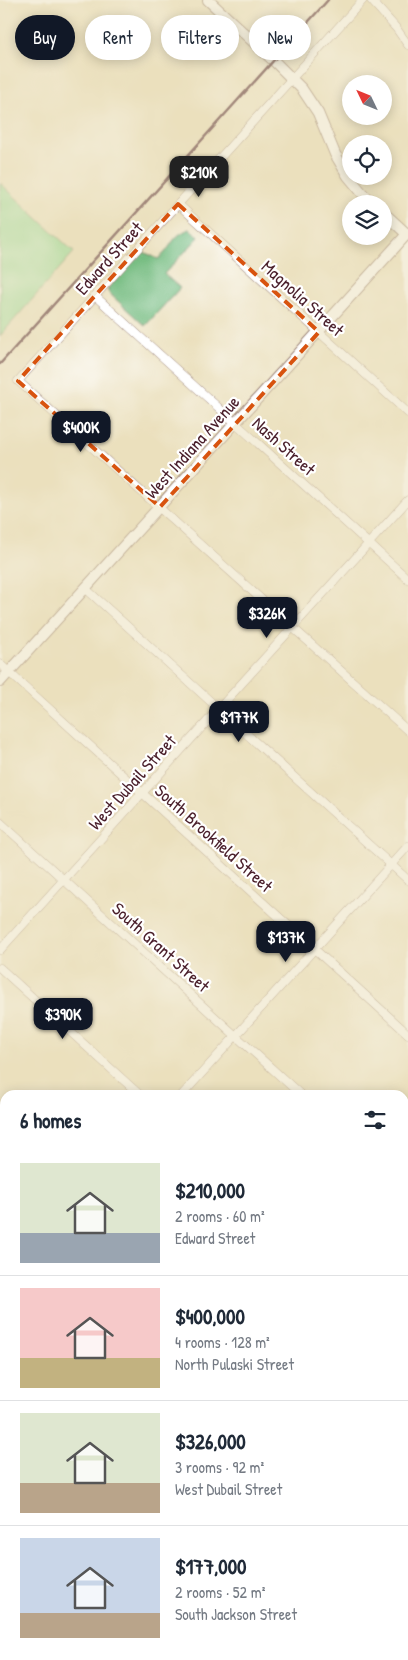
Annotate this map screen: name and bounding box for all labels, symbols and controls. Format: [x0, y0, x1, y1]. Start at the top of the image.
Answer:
chip: Buy [15, 15, 75, 60]
chip: Rent [85, 15, 151, 60]
chip: Filters [161, 15, 239, 60]
chip: New [249, 15, 311, 60]
north arrow [342, 75, 392, 125]
map controls [342, 75, 392, 245]
button: locate [342, 135, 392, 185]
pin: $210K [164, 156, 234, 198]
text: $210K [181, 161, 217, 183]
button: layers [342, 195, 392, 245]
street label: Edward Street [69, 215, 149, 300]
street label: Magnolia Street [256, 254, 350, 342]
street label: West Indiana Avenue [139, 390, 245, 504]
pin: $400K [46, 410, 116, 453]
street label: Nash Street [247, 411, 322, 482]
text: $400K [63, 416, 99, 438]
pin: $326K [232, 596, 302, 639]
text: $326K [248, 602, 286, 624]
pin: $177K [204, 700, 274, 743]
text: $177K [220, 706, 258, 728]
street label: West Dubail Street [82, 728, 182, 835]
street label: South Brookfield Street [150, 778, 279, 898]
street label: South Grant Street [107, 896, 216, 998]
pin: $137K [251, 920, 321, 963]
text: $137K [267, 926, 305, 948]
pin: $390K [28, 998, 98, 1040]
text: $390K [45, 1003, 81, 1025]
text: 6 homes [20, 1106, 81, 1135]
icon: filters [361, 1106, 389, 1134]
text: $210,000 [175, 1176, 245, 1205]
icon: home [60, 1183, 120, 1243]
text: 2 rooms · 60 m² [175, 1205, 265, 1227]
text: Edward Street [175, 1227, 255, 1249]
text: $400,000 [175, 1302, 245, 1331]
icon: home [60, 1308, 120, 1368]
text: 4 rooms · 128 m² [175, 1331, 270, 1353]
text: North Pulaski Street [175, 1353, 294, 1375]
text: $326,000 [175, 1427, 246, 1456]
icon: home [60, 1433, 120, 1493]
text: 3 rooms · 92 m² [175, 1456, 264, 1478]
text: West Dubail Street [175, 1478, 282, 1500]
text: $177,000 [175, 1552, 247, 1581]
icon: home [60, 1558, 120, 1618]
text: 2 rooms · 52 m² [175, 1581, 265, 1603]
text: South Jackson Street [175, 1603, 297, 1625]

